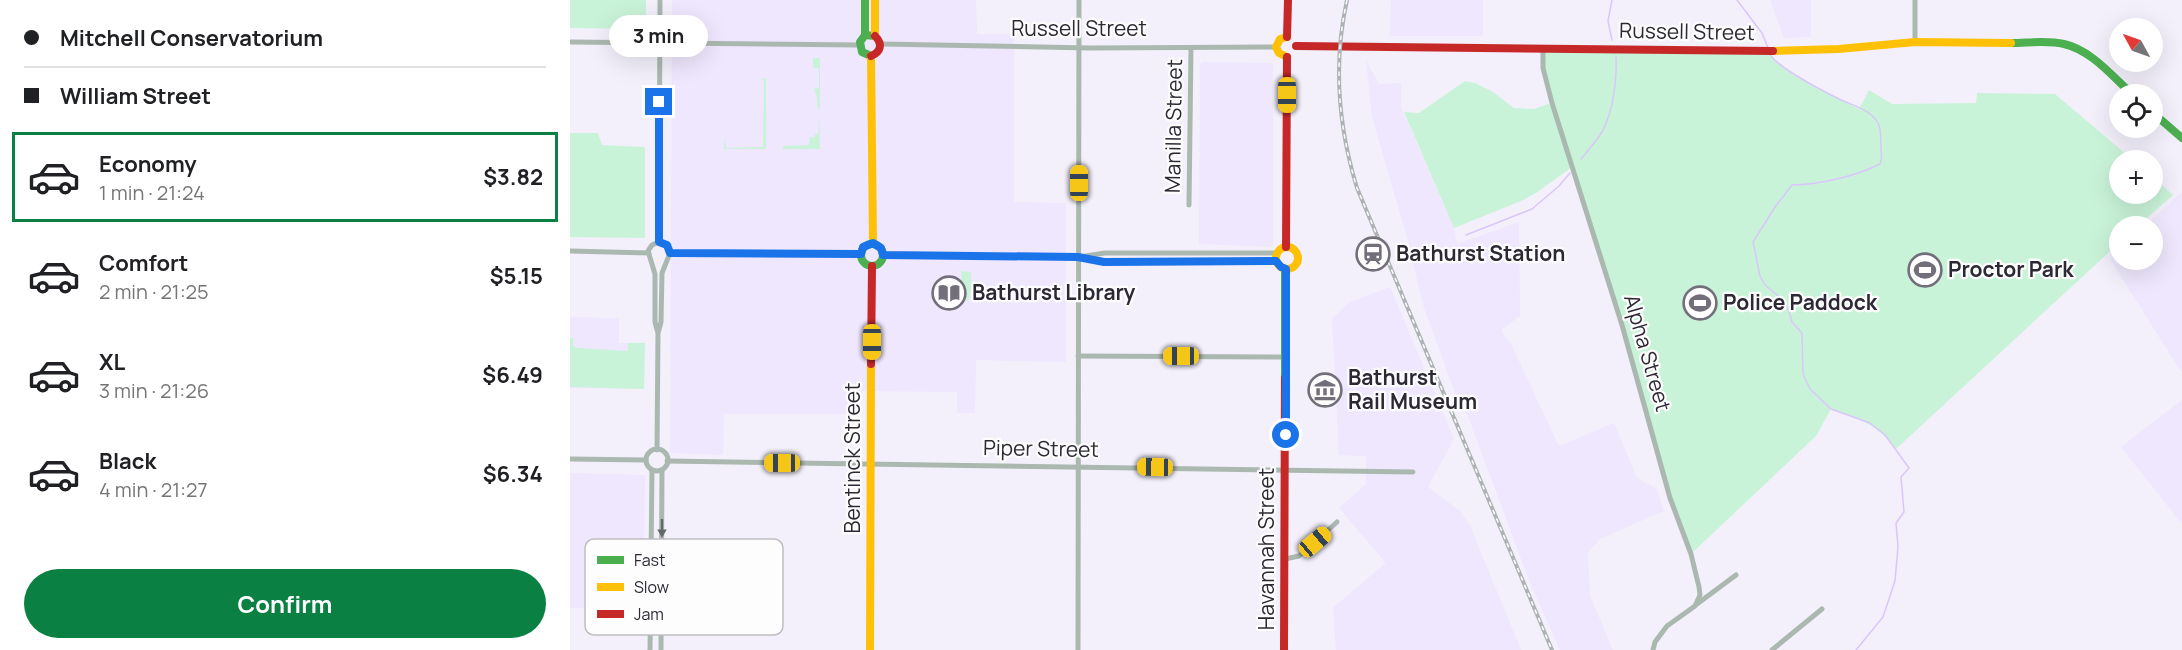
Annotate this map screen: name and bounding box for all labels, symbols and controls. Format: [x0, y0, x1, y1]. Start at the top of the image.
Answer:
street label: Russell Street [1011, 14, 1147, 42]
callout: 3 min [610, 15, 708, 57]
street label: Russell Street [1619, 16, 1755, 46]
north arrow [2109, 18, 2163, 72]
map controls [2109, 18, 2163, 270]
text: 3 min [633, 22, 684, 49]
text: Mitchell Conservatorium [60, 23, 323, 53]
street label: Manilla Street [1158, 59, 1188, 193]
car [1278, 77, 1296, 113]
text: William Street [60, 81, 211, 111]
button: locate [2109, 84, 2163, 138]
route end [645, 88, 672, 115]
text: Economy [99, 149, 197, 179]
icon: car [27, 150, 81, 204]
button: + [2109, 150, 2163, 204]
text: $3.82 [483, 162, 543, 192]
car [1070, 165, 1088, 201]
text: 1 min · 21:24 [99, 179, 205, 206]
button: − [2109, 216, 2163, 270]
station icon: Bathurst Station [1355, 236, 1391, 272]
place label: Bathurst Station [1396, 239, 1565, 267]
text: Comfort [99, 248, 188, 278]
icon: car [27, 249, 81, 303]
sports icon: Proctor Park [1907, 252, 1943, 288]
place label: Proctor Park [1948, 255, 2074, 283]
text: $5.15 [490, 261, 543, 291]
library icon: Bathurst Library [931, 275, 967, 311]
text: 2 min · 21:25 [99, 278, 209, 305]
place label: Bathurst Library [972, 278, 1136, 306]
sports icon: Police Paddock [1682, 285, 1718, 321]
place label: Police Paddock [1723, 288, 1878, 316]
street label: Alpha Street [1618, 291, 1678, 415]
car [863, 324, 881, 360]
text: XL [99, 347, 125, 377]
car [1163, 347, 1199, 365]
icon: car [27, 348, 81, 402]
text: $6.49 [482, 360, 543, 390]
place label: Bathurst Rail Museum [1348, 363, 1477, 415]
museum icon: Bathurst Rail Museum [1307, 372, 1343, 408]
text: 3 min · 21:26 [99, 377, 209, 404]
street label: Bentinck Street [838, 383, 866, 533]
route start [1272, 421, 1299, 448]
street label: Piper Street [983, 433, 1099, 463]
text: Black [99, 446, 156, 476]
icon: car [27, 447, 81, 501]
car [764, 454, 800, 472]
car [1137, 458, 1173, 476]
text: $6.34 [483, 459, 543, 489]
street label: Havannah Street [1252, 468, 1280, 630]
text: 4 min · 21:27 [99, 476, 207, 503]
one-way arrow [657, 519, 667, 538]
car [1295, 524, 1335, 560]
legend [585, 539, 783, 635]
text: Fast [634, 549, 665, 571]
button: Confirm [24, 569, 546, 638]
text: Slow [634, 576, 669, 598]
text: Jam [634, 603, 664, 625]

